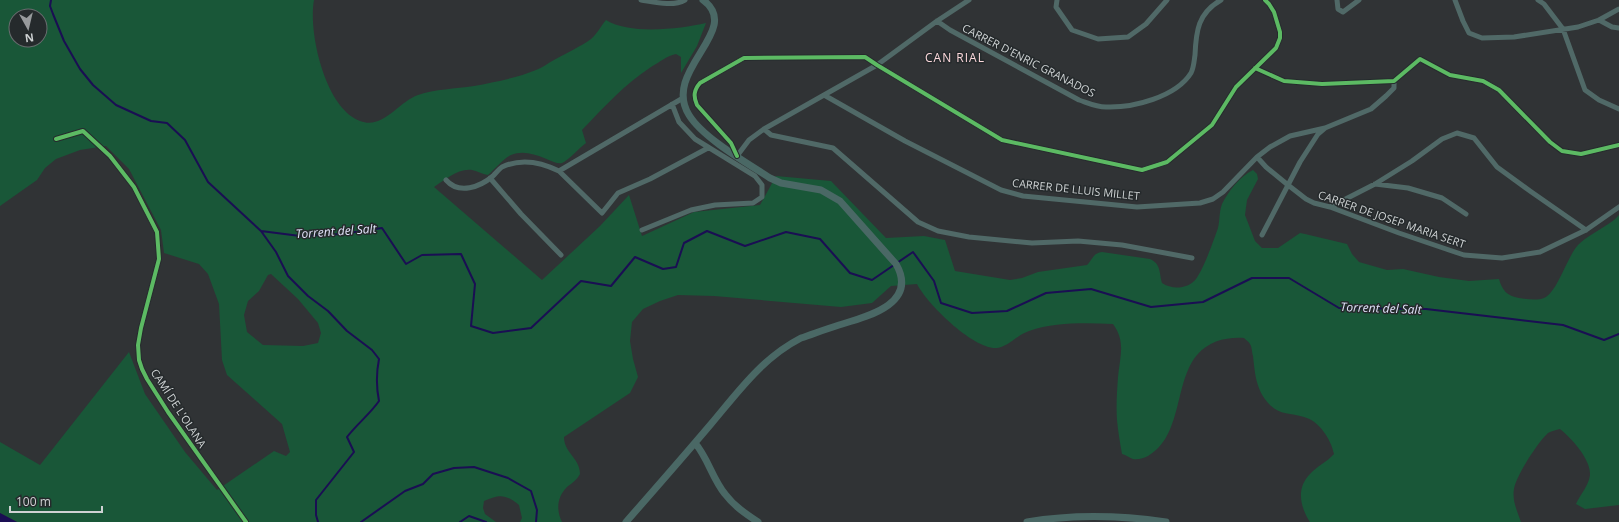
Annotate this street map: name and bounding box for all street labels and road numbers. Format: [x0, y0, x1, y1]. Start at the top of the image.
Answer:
street label: CARRER D'ENRIC GRANADOS [960, 20, 1098, 100]
street label: CARRER DE LLUIS MILLET [1011, 175, 1141, 203]
street label: CARRER DE JOSEP MARIA SERT [1316, 187, 1468, 251]
street label: CAMÍ DE L'OLANA [148, 366, 210, 450]

